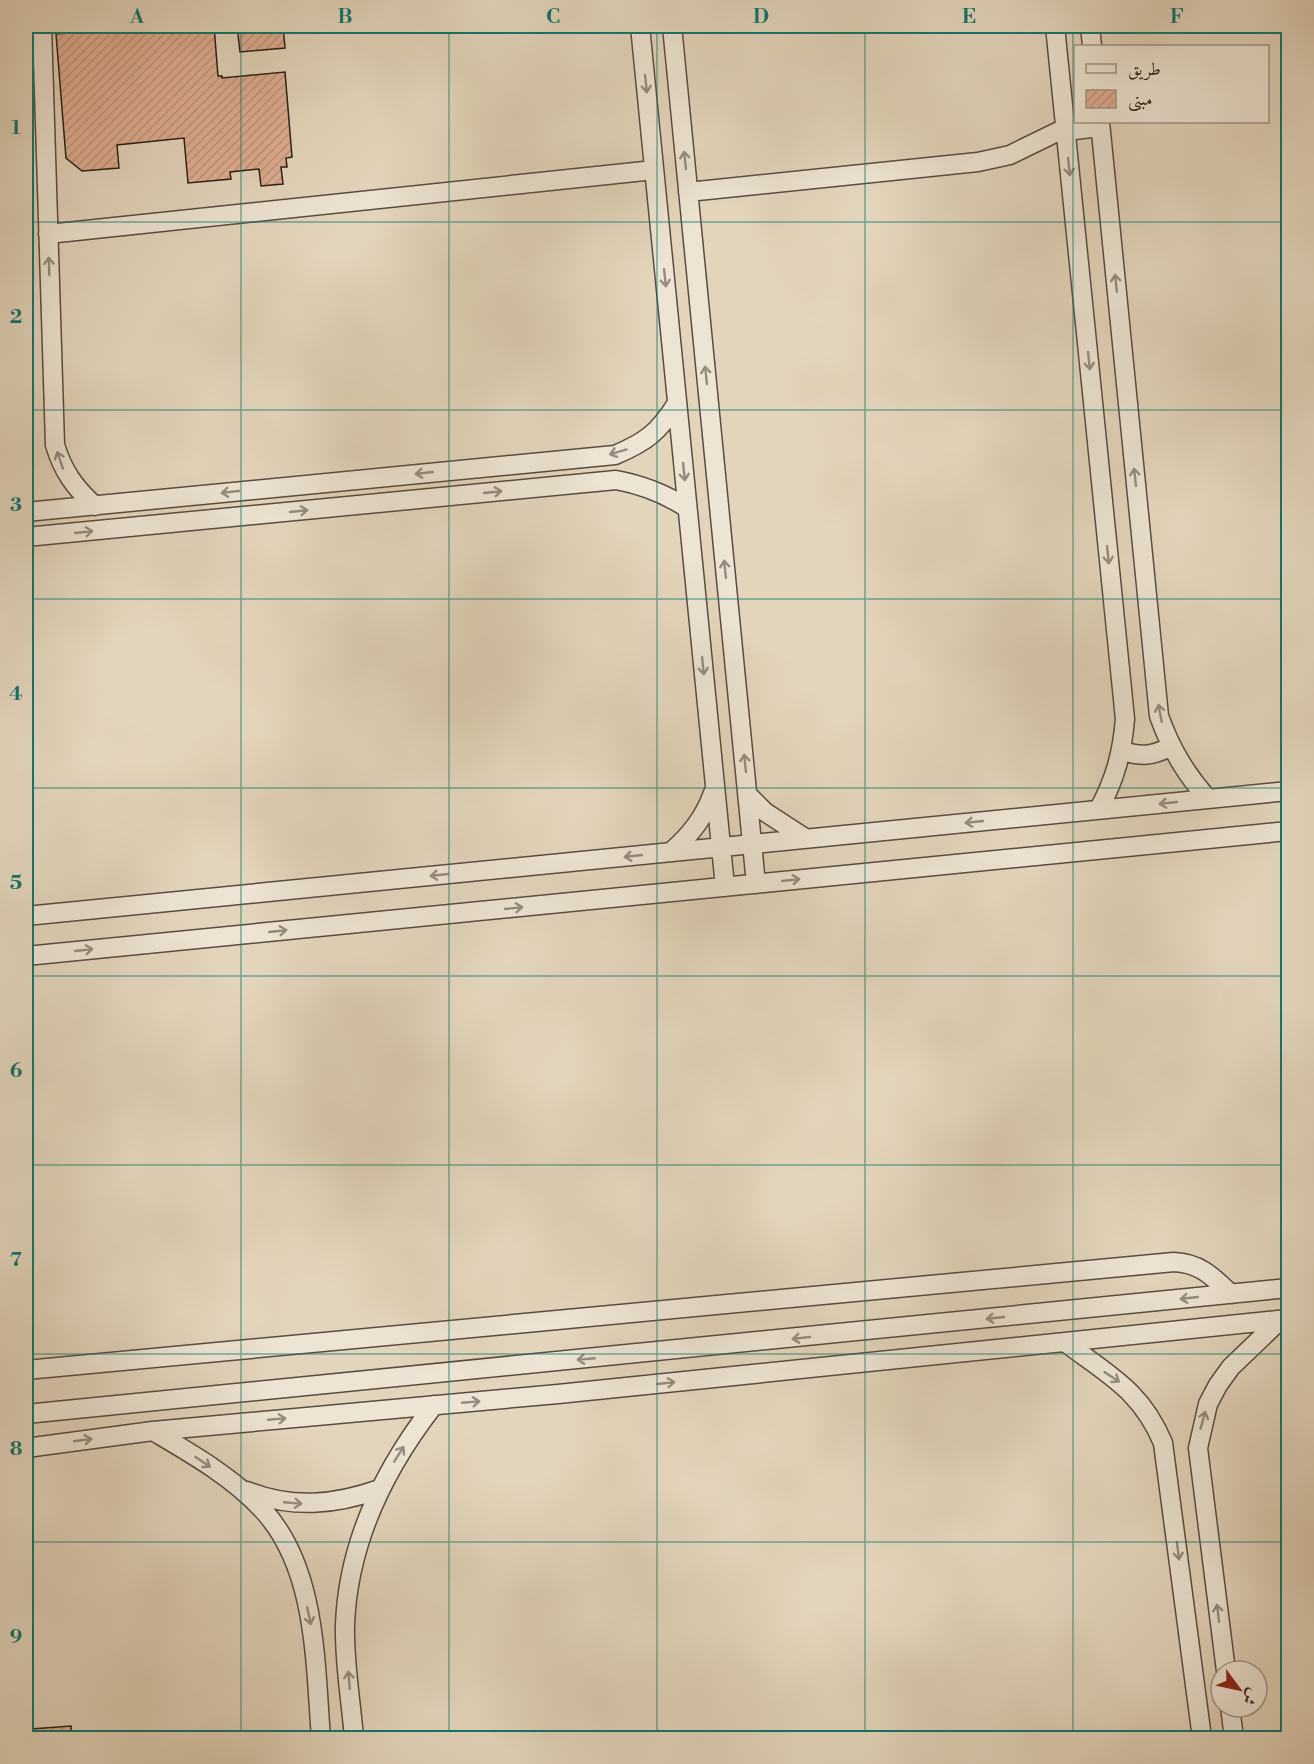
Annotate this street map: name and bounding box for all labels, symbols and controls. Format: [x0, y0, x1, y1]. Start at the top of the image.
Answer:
text: A [129, 5, 145, 30]
text: B [337, 5, 353, 30]
text: C [546, 5, 560, 30]
text: D [753, 5, 769, 30]
text: E [962, 5, 976, 30]
text: F [1170, 5, 1184, 30]
legend [1074, 45, 1269, 123]
text: طريق [1128, 58, 1161, 81]
one-way arrow [640, 73, 651, 93]
text: مبنى [1128, 88, 1153, 112]
text: 1 [11, 116, 21, 141]
one-way arrow [679, 150, 690, 170]
one-way arrow [1064, 157, 1075, 177]
one-way arrow [43, 257, 55, 277]
one-way arrow [660, 267, 671, 287]
one-way arrow [1110, 274, 1121, 294]
text: 2 [10, 305, 22, 330]
one-way arrow [1084, 351, 1095, 371]
one-way arrow [700, 365, 711, 385]
one-way arrow [609, 447, 628, 458]
one-way arrow [53, 451, 64, 470]
one-way arrow [679, 461, 690, 481]
one-way arrow [415, 468, 435, 479]
one-way arrow [1129, 468, 1140, 488]
one-way arrow [482, 486, 502, 497]
one-way arrow [221, 487, 241, 498]
text: 3 [10, 493, 22, 518]
one-way arrow [288, 505, 308, 516]
one-way arrow [73, 526, 93, 537]
one-way arrow [1103, 545, 1114, 565]
one-way arrow [720, 559, 731, 579]
one-way arrow [698, 655, 709, 675]
text: 4 [9, 682, 23, 707]
one-way arrow [1154, 704, 1165, 723]
one-way arrow [739, 753, 750, 773]
one-way arrow [1158, 798, 1178, 809]
one-way arrow [964, 817, 984, 828]
one-way arrow [624, 850, 644, 861]
one-way arrow [430, 870, 450, 881]
text: 5 [10, 871, 22, 896]
one-way arrow [781, 874, 801, 885]
one-way arrow [503, 902, 523, 913]
one-way arrow [267, 925, 287, 936]
one-way arrow [73, 944, 93, 955]
text: 6 [10, 1059, 23, 1084]
text: 7 [10, 1248, 22, 1273]
one-way arrow [1179, 1293, 1199, 1304]
one-way arrow [985, 1313, 1005, 1324]
one-way arrow [791, 1333, 811, 1344]
one-way arrow [576, 1354, 596, 1365]
one-way arrow [1103, 1371, 1120, 1383]
one-way arrow [655, 1377, 675, 1388]
one-way arrow [461, 1396, 481, 1407]
one-way arrow [1198, 1411, 1209, 1430]
one-way arrow [267, 1413, 287, 1424]
one-way arrow [73, 1435, 93, 1446]
text: 8 [10, 1437, 23, 1462]
one-way arrow [394, 1446, 406, 1463]
one-way arrow [194, 1455, 211, 1468]
one-way arrow [283, 1498, 303, 1509]
one-way arrow [1173, 1541, 1184, 1561]
one-way arrow [1213, 1604, 1224, 1623]
one-way arrow [304, 1606, 315, 1626]
text: 9 [10, 1625, 22, 1650]
north arrow [1209, 1659, 1269, 1719]
one-way arrow [344, 1671, 355, 1691]
text: ش [1238, 1685, 1263, 1709]

